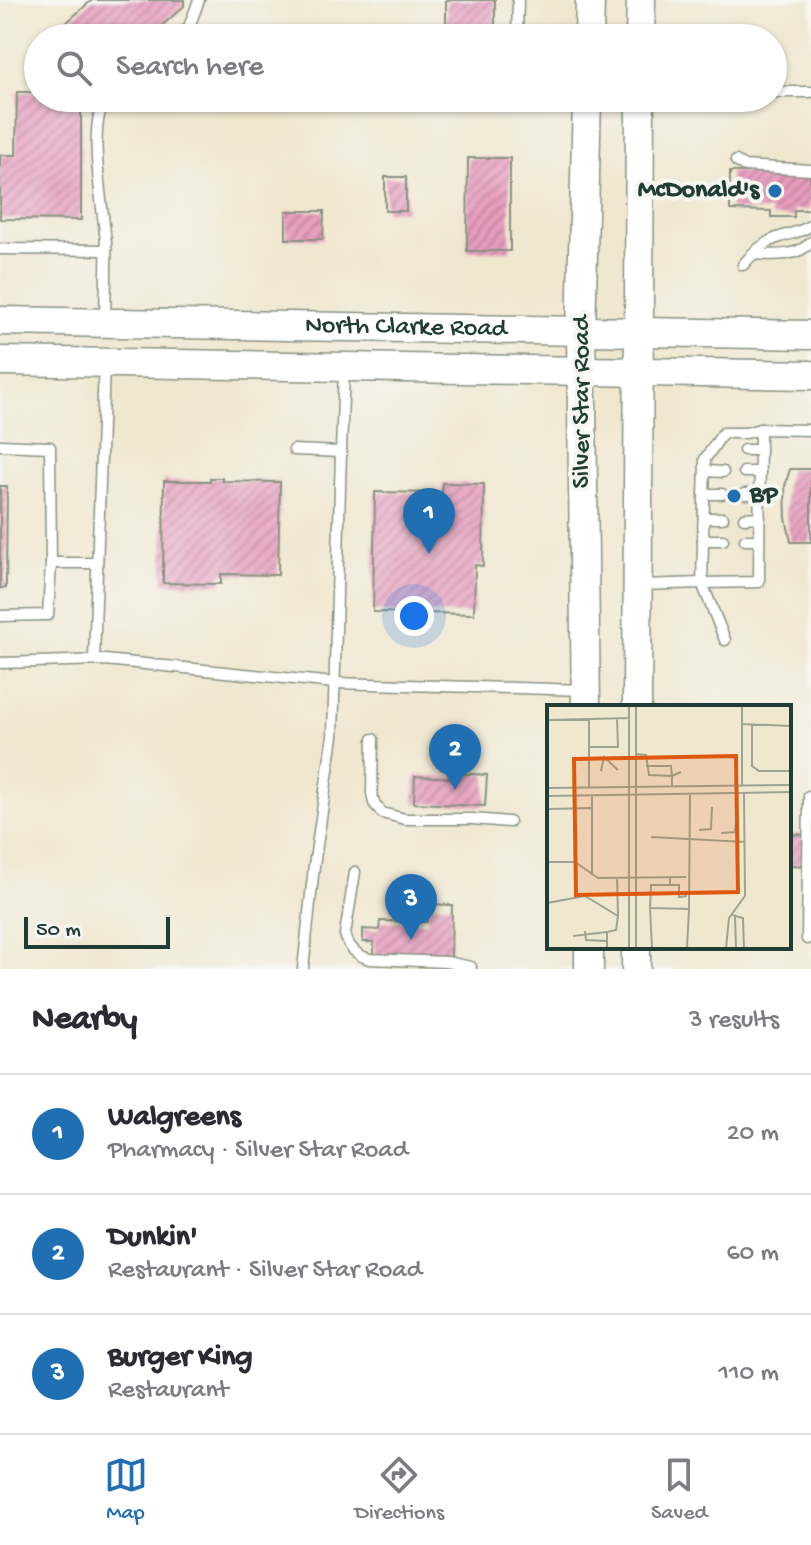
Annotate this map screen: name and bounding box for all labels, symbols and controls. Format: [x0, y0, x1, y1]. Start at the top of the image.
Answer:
search box [24, 24, 787, 112]
icon: search [52, 46, 96, 90]
text: Search here [116, 51, 264, 86]
place label: McDonald's [638, 176, 760, 207]
marker: McDonald's [766, 182, 784, 200]
street label: North Clarke Road [305, 311, 509, 345]
street label: Silver Star Road [568, 314, 599, 488]
place label: BP [749, 481, 779, 512]
marker: BP [725, 487, 743, 505]
pin: 1 [403, 488, 455, 554]
your location [394, 596, 434, 636]
inset map [547, 705, 791, 949]
pin: 2 [429, 724, 481, 790]
pin: 3 [385, 874, 437, 940]
scale bar [24, 913, 170, 949]
text: 50 m [36, 918, 81, 944]
text: Nearby [32, 1001, 137, 1041]
text: 3 results [689, 1006, 779, 1037]
text: Walgreens [108, 1101, 241, 1136]
text: 1 [53, 1119, 63, 1150]
text: 20 m [727, 1119, 779, 1150]
text: Pharmacy · Silver Star Road [108, 1136, 408, 1167]
text: Dunkin' [108, 1221, 198, 1256]
text: 2 [52, 1239, 64, 1270]
text: 60 m [726, 1239, 779, 1270]
text: Restaurant · Silver Star Road [108, 1256, 422, 1287]
text: Burger King [108, 1341, 253, 1376]
text: 3 [51, 1359, 65, 1390]
text: 110 m [719, 1359, 779, 1390]
text: Restaurant [108, 1376, 228, 1407]
tab: Map [104, 1453, 148, 1527]
tab: Directions [355, 1453, 444, 1527]
tab: Saved [651, 1453, 707, 1527]

